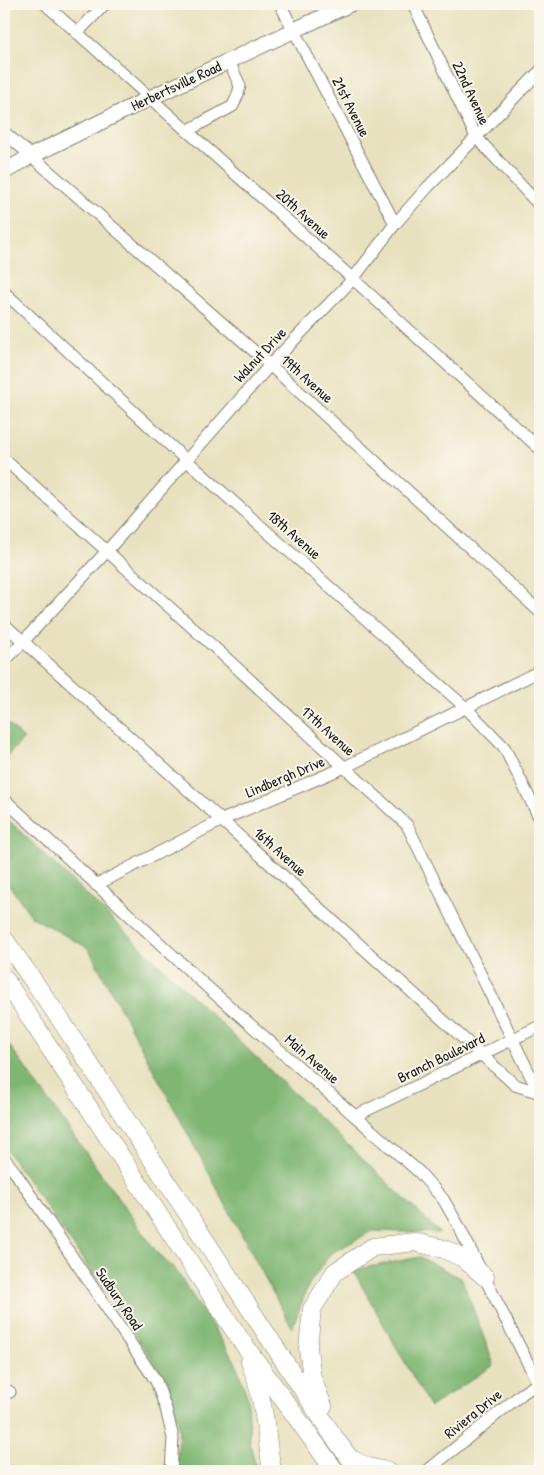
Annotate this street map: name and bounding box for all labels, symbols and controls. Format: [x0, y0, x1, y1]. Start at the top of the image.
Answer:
street label: Herbertsville Road [127, 55, 225, 116]
street label: 22nd Avenue [448, 57, 495, 128]
street label: 21st Avenue [327, 73, 376, 140]
street label: 20th Avenue [272, 184, 335, 244]
street label: Walnut Drive [229, 322, 291, 387]
street label: 19th Avenue [277, 349, 338, 408]
street label: 18th Avenue [263, 505, 326, 564]
street label: 17th Avenue [297, 701, 360, 760]
street label: Lindbergh Drive [242, 750, 328, 803]
street label: 16th Avenue [249, 822, 311, 881]
street label: Branch Boulevard [394, 1027, 488, 1088]
street label: Main Avenue [280, 1029, 344, 1088]
street label: Sudbury Road [91, 1263, 148, 1334]
street label: Riviera Drive [439, 1384, 506, 1443]

